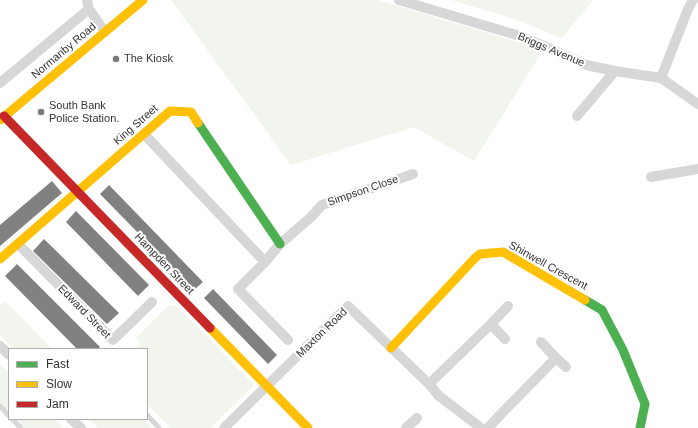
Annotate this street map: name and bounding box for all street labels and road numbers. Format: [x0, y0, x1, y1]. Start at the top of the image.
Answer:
street label: Normanby Road [29, 20, 99, 82]
street label: Briggs Avenue [516, 30, 586, 70]
street label: King Street [111, 102, 161, 148]
street label: Simpson Close [326, 173, 400, 209]
street label: Hampden Street [131, 231, 197, 297]
street label: Shinwell Crescent [506, 239, 590, 293]
street label: Edward Street [55, 282, 113, 342]
street label: Maxton Road [294, 306, 350, 360]

